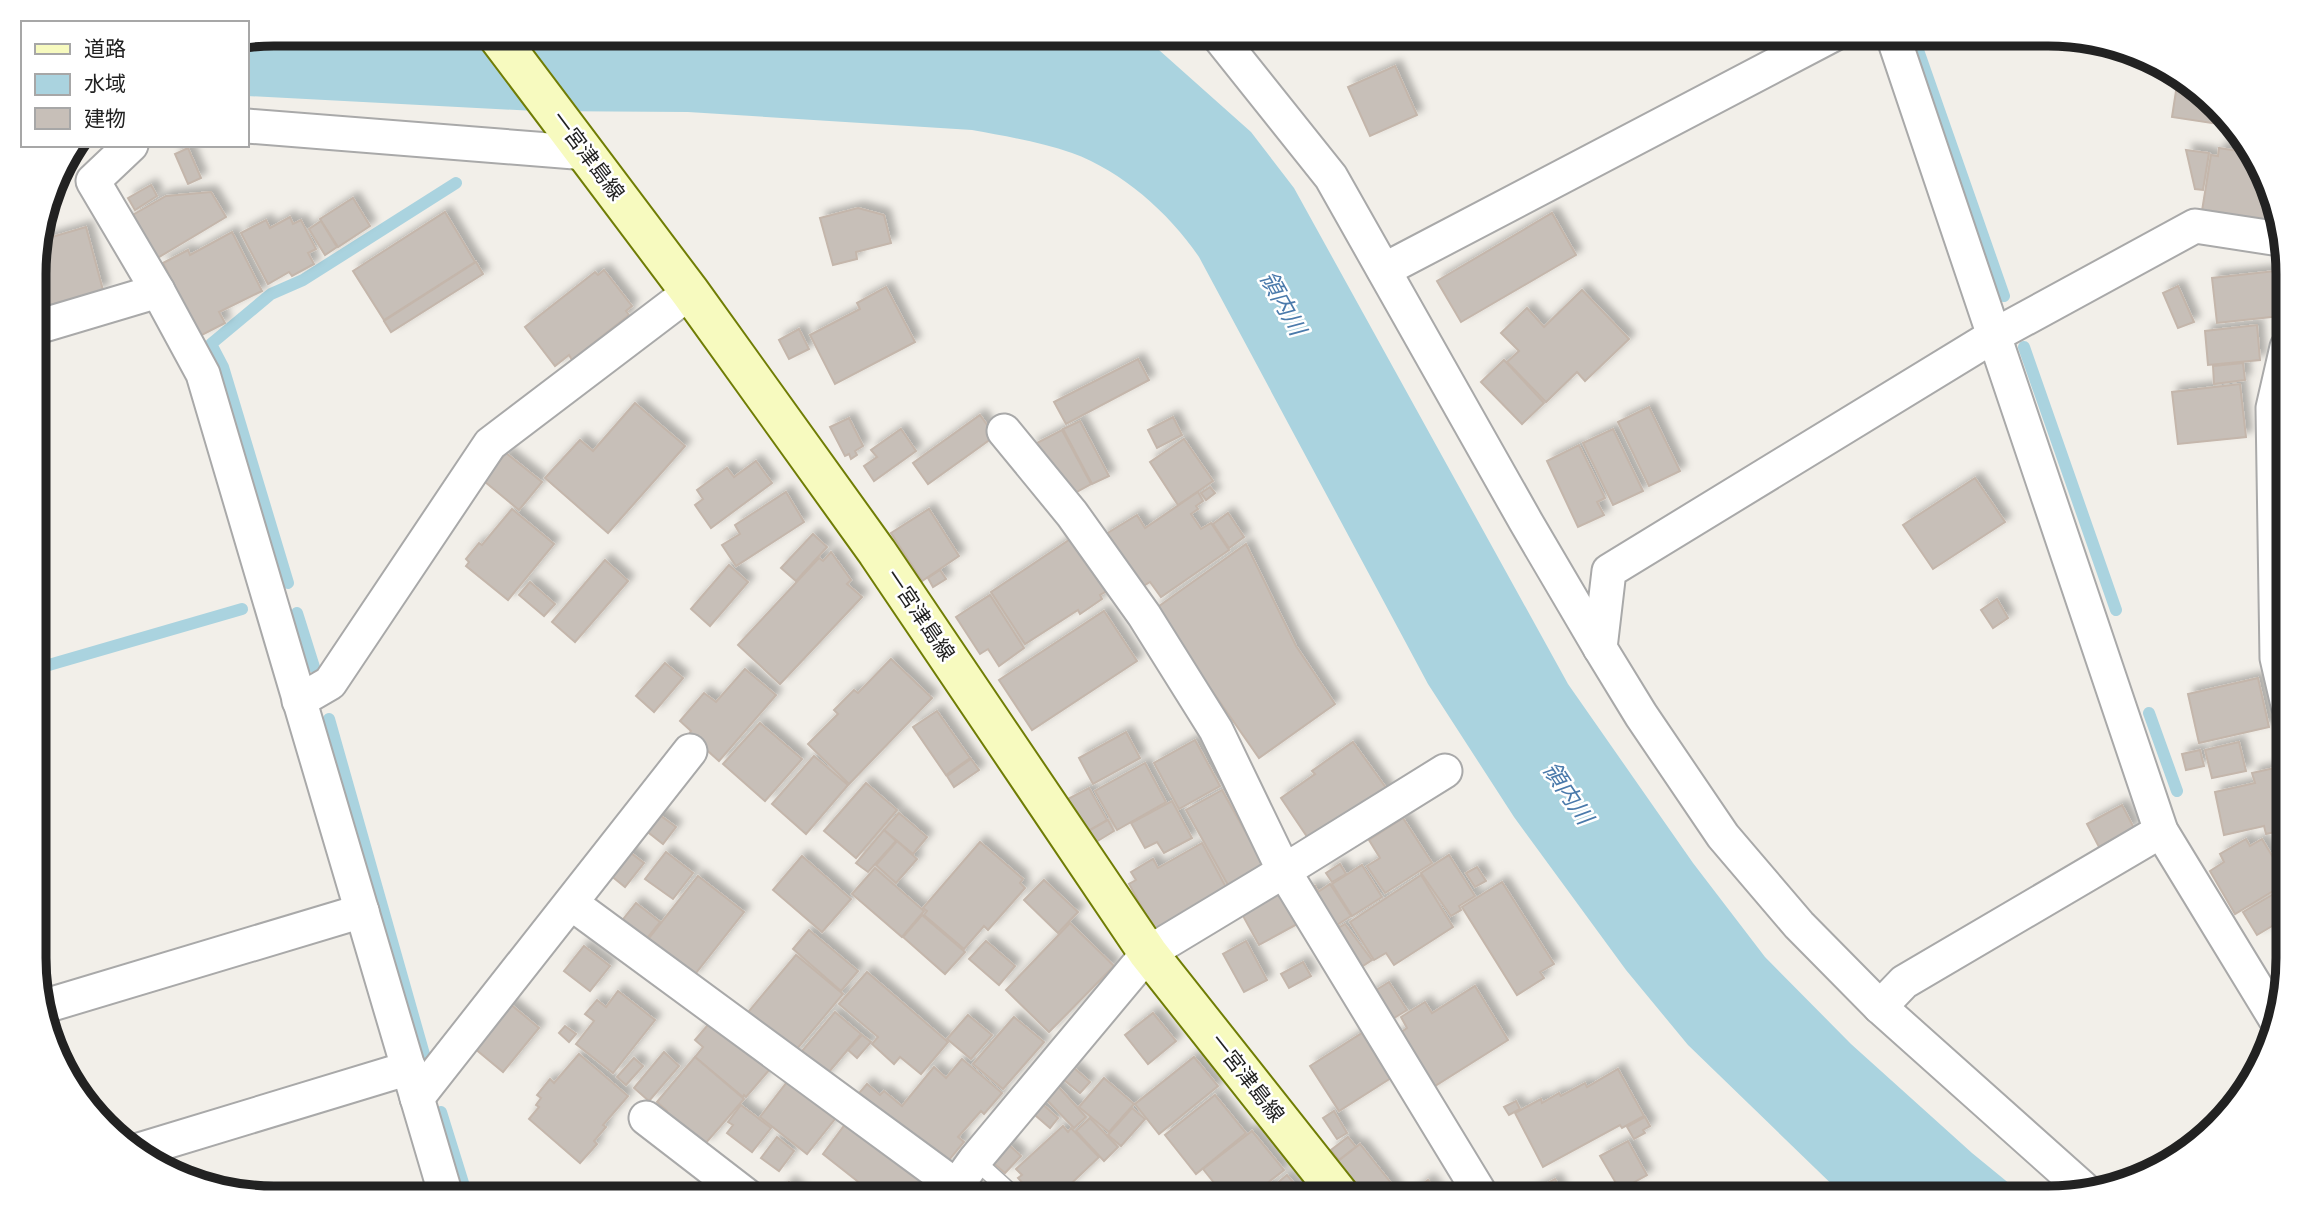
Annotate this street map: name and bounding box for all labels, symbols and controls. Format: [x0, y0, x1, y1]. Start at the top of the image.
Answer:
legend [21, 21, 248, 147]
text: 道路 [84, 36, 126, 61]
text: 水域 [84, 71, 126, 96]
text: 建物 [84, 106, 126, 131]
street label: 一宮津島線 [547, 106, 630, 205]
water label: 領内川 [1255, 266, 1313, 342]
street label: 一宮津島線 [881, 564, 960, 665]
water label: 領内川 [1538, 757, 1601, 831]
street label: 一宮津島線 [1205, 1029, 1290, 1127]

